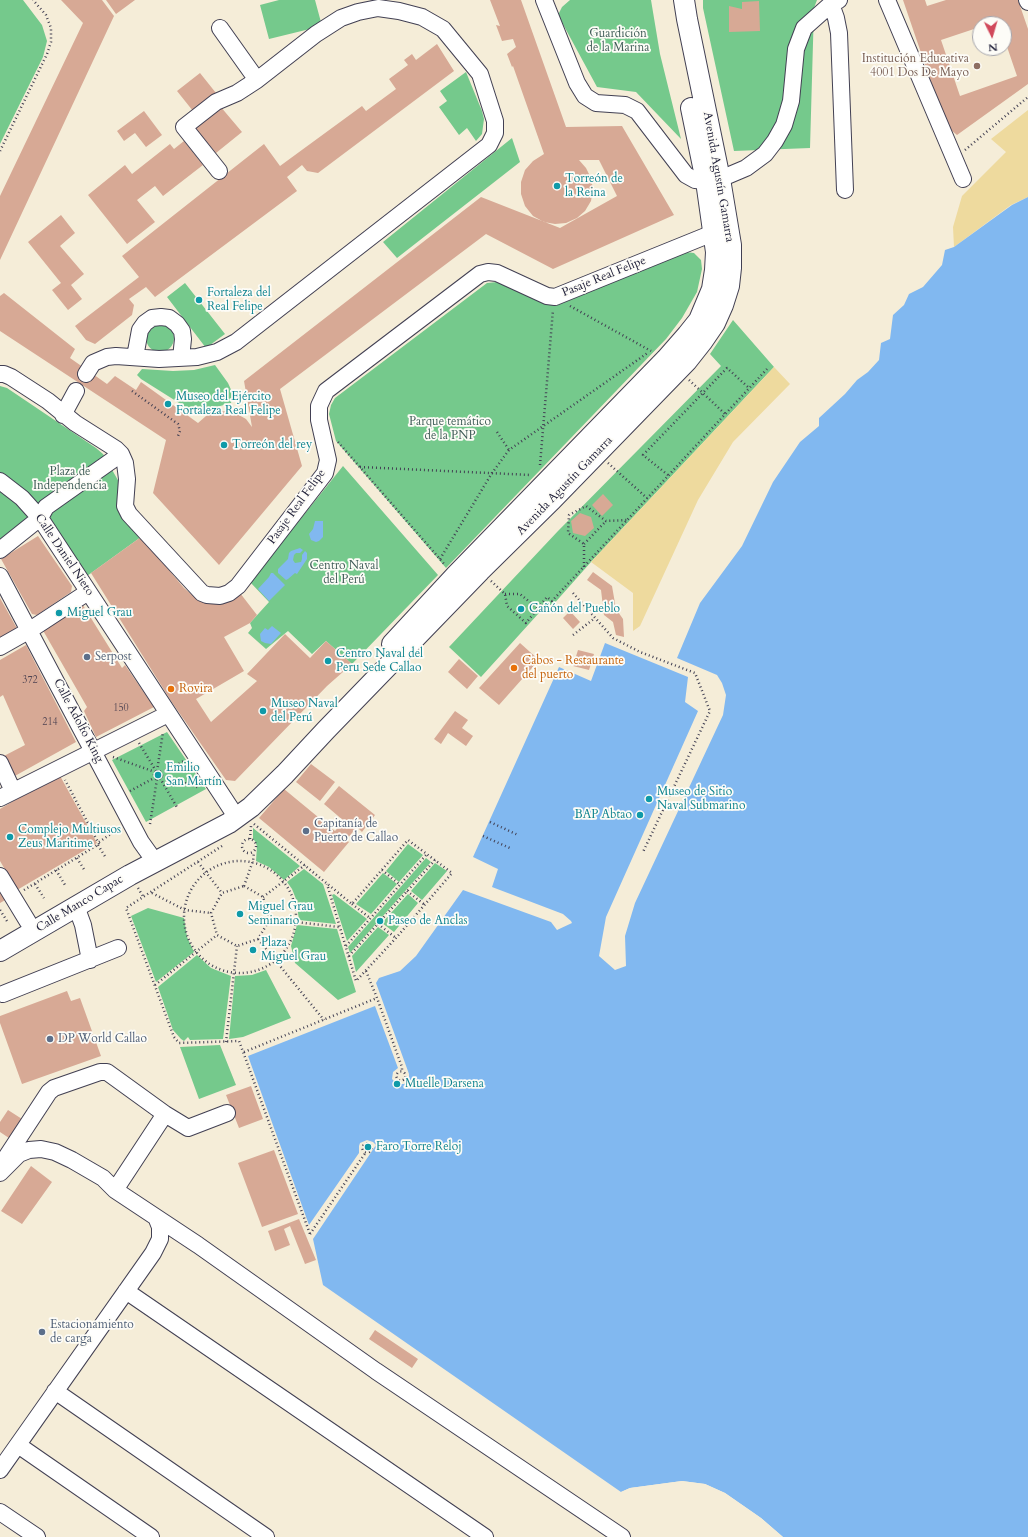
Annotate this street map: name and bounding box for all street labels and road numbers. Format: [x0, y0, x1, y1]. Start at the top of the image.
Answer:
street label: Avenida Agustín Gamarra [699, 111, 737, 243]
street label: Pasaje Real Felipe [560, 254, 648, 300]
street label: Avenida Agustín Gamarra [514, 433, 616, 539]
street label: Pasaje Real Felipe [265, 467, 329, 547]
street label: Calle Daniel Nieto [31, 511, 97, 599]
street label: Calle Adolfo King [50, 677, 106, 765]
street label: Calle Manco Capac [34, 872, 126, 936]

